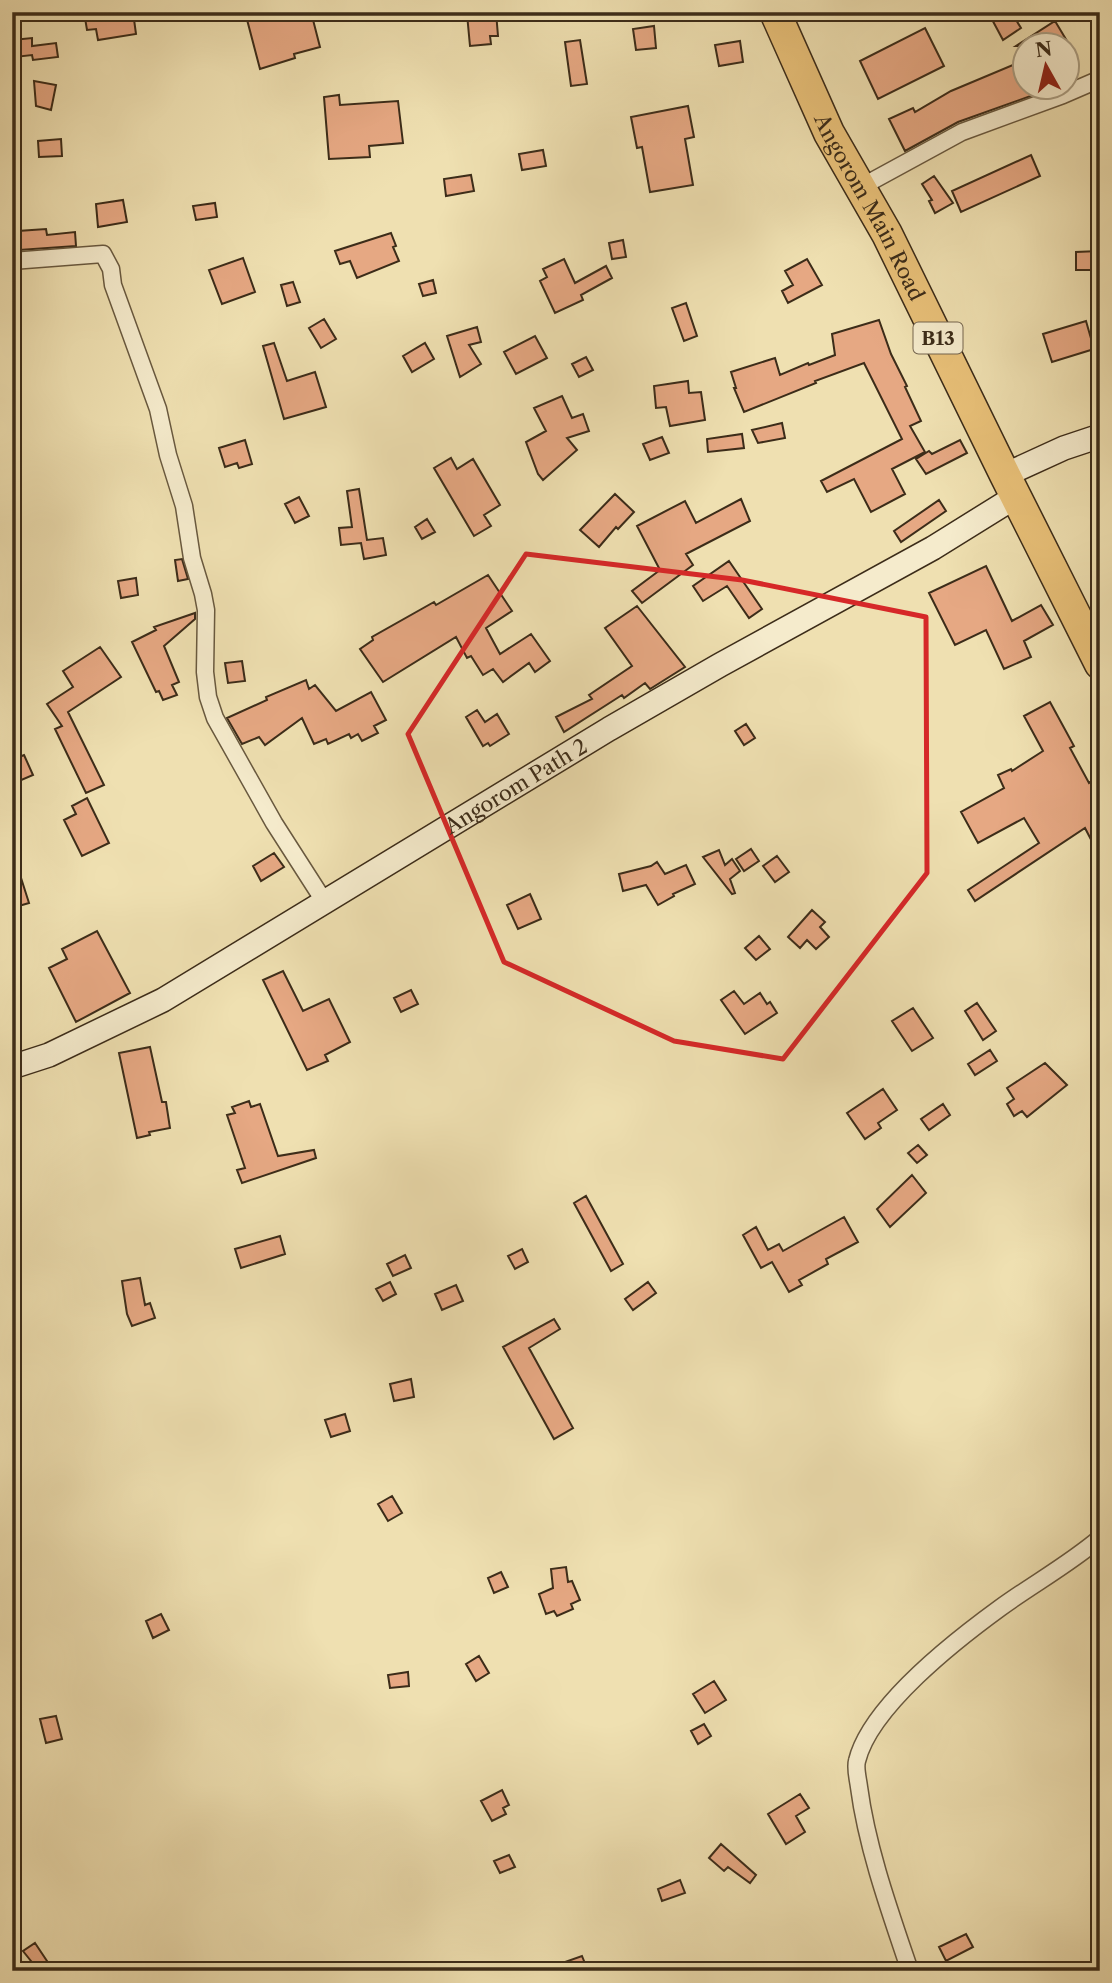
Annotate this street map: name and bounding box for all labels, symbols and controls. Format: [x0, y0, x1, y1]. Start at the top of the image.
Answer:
north arrow [1010, 32, 1080, 102]
text: N [1034, 37, 1053, 62]
street label: Angorom Main Road [809, 109, 930, 305]
road number: B13 [914, 322, 962, 354]
street label: Angorom Path 2 [439, 733, 591, 839]

